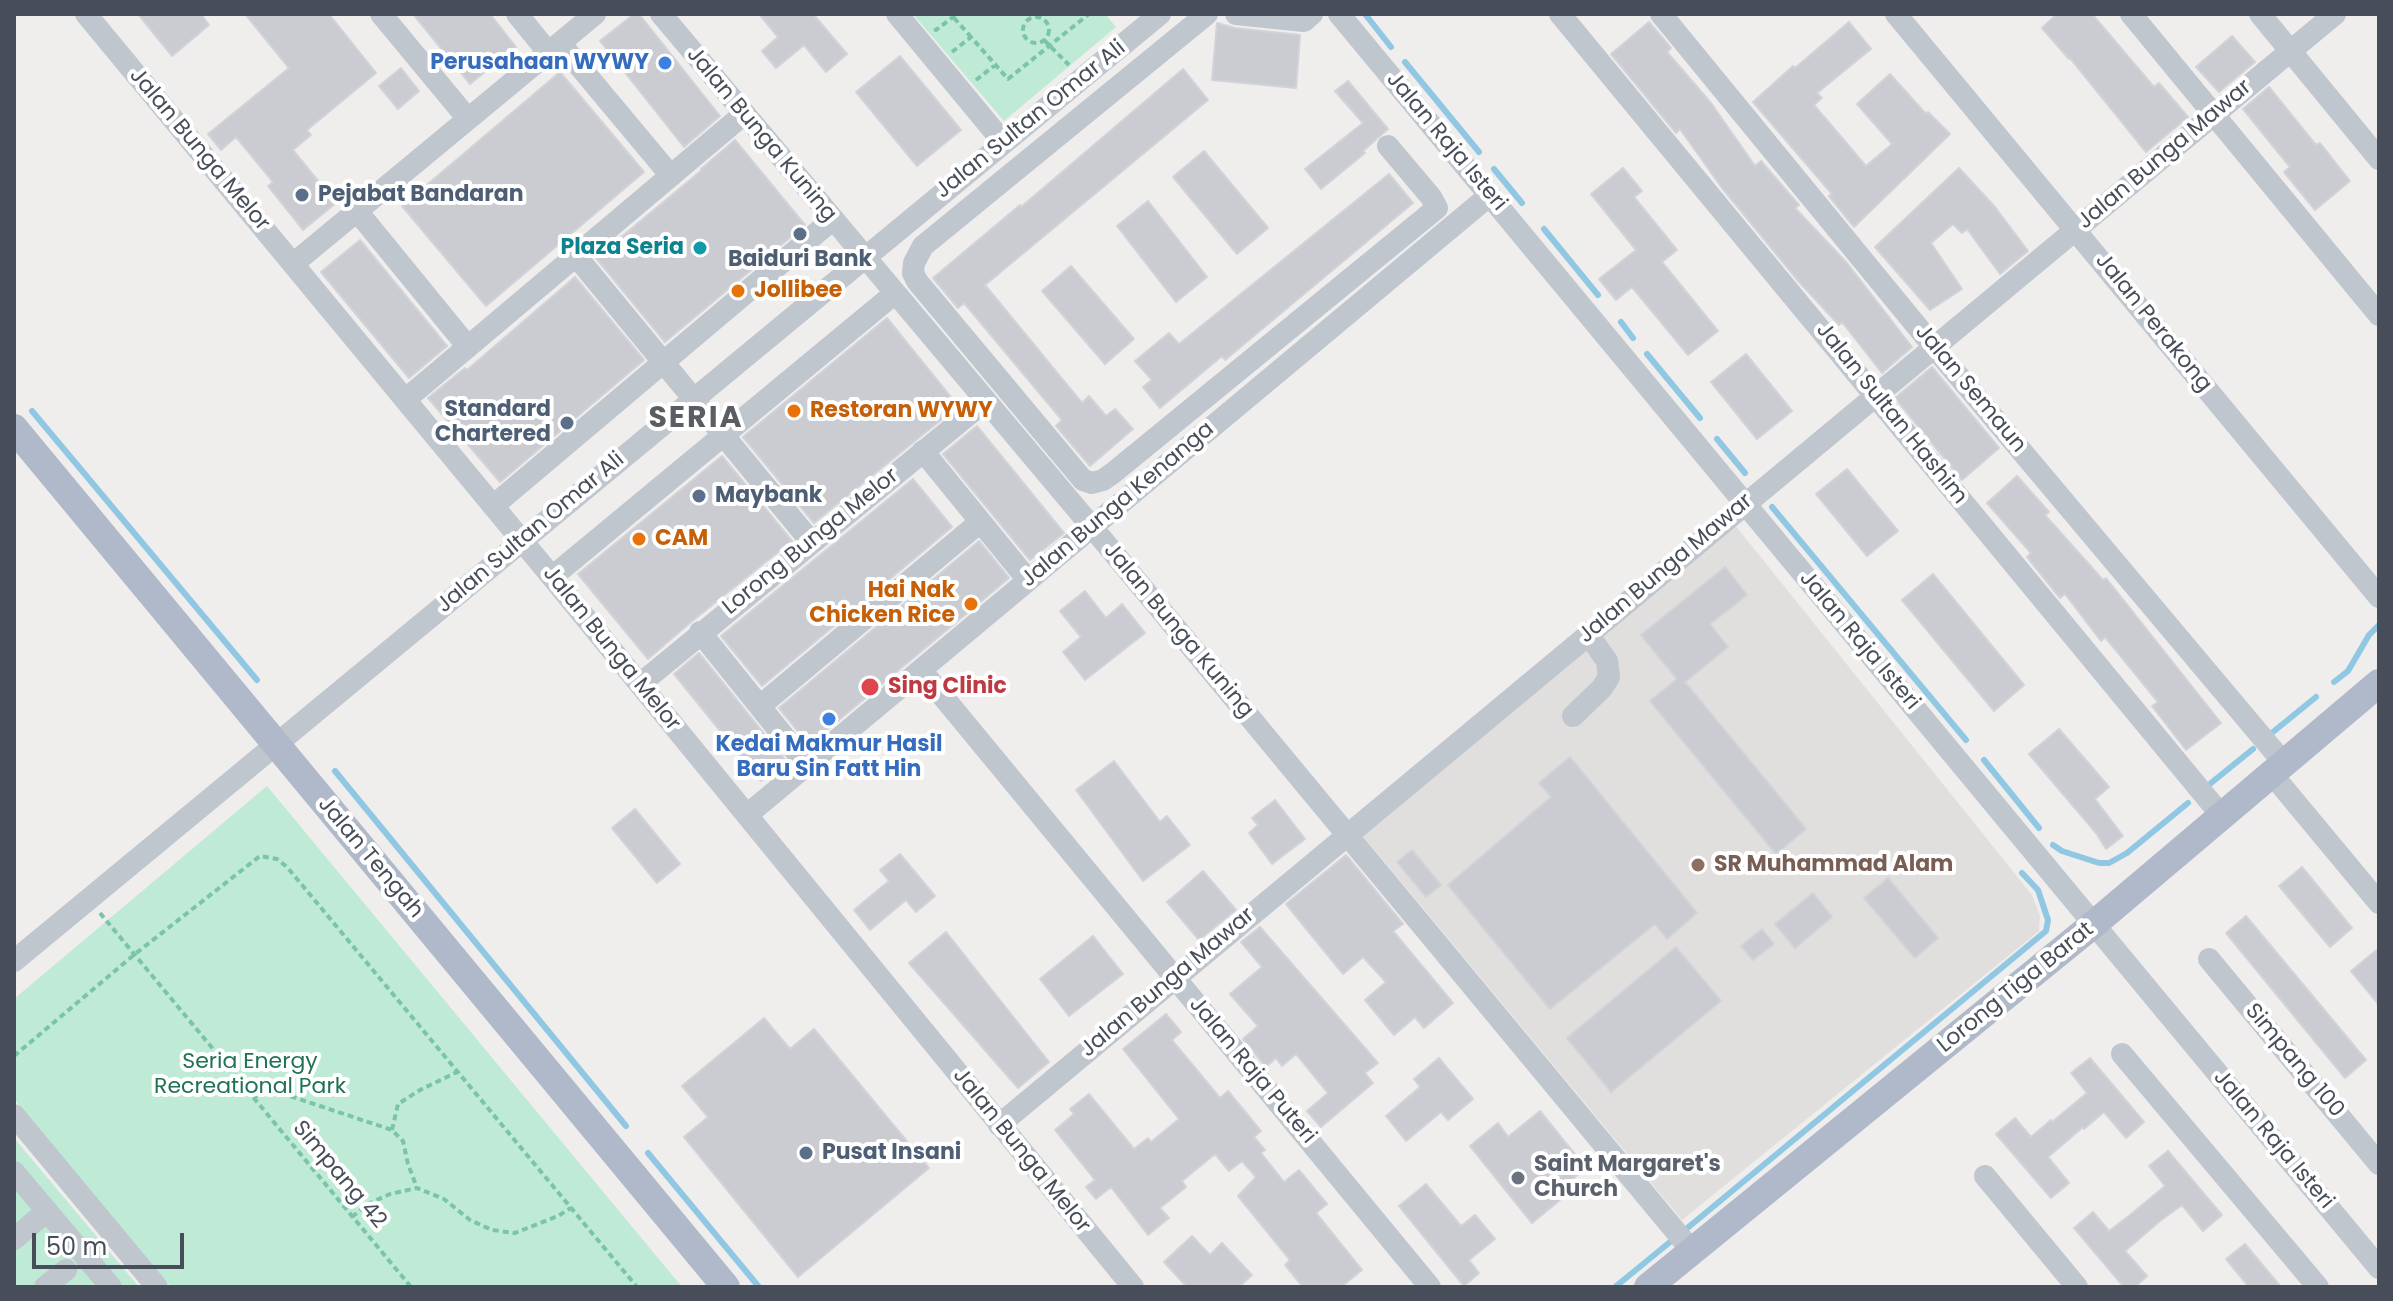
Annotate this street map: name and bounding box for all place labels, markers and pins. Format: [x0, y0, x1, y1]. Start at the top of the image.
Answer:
place label: Perusahaan WYWY [430, 50, 649, 76]
marker: Perusahaan WYWY [656, 54, 674, 72]
place label: Pejabat Bandaran [318, 182, 523, 208]
marker: Pejabat Bandaran [293, 186, 311, 204]
marker: Baiduri Bank [791, 225, 809, 243]
place label: Plaza Seria [560, 235, 684, 261]
marker: Plaza Seria [691, 239, 709, 257]
place label: Baiduri Bank [728, 247, 872, 273]
place label: Jollibee [754, 278, 842, 304]
marker: Jollibee [729, 282, 747, 300]
place label: Standard Chartered [435, 397, 551, 448]
place label: Restoran WYWY [810, 398, 993, 424]
marker: Restoran WYWY [785, 402, 803, 420]
marker: Standard Chartered [558, 414, 576, 432]
place label: Maybank [715, 483, 822, 509]
marker: Maybank [690, 487, 708, 505]
place label: CAM [655, 526, 708, 552]
marker: CAM [630, 530, 648, 548]
place label: Hai Nak Chicken Rice [809, 578, 955, 630]
marker: Hai Nak Chicken Rice [962, 595, 980, 613]
place label: Sing Clinic [888, 674, 1007, 700]
marker: Sing Clinic [859, 676, 881, 698]
marker: Kedai Makmur Hasil Baru Sin Fatt Hin [820, 710, 838, 728]
place label: Kedai Makmur Hasil Baru Sin Fatt Hin [715, 732, 943, 784]
place label: SR Muhammad Alam [1714, 852, 1953, 878]
marker: SR Muhammad Alam [1689, 856, 1707, 874]
place label: Pusat Insani [822, 1140, 961, 1166]
marker: Pusat Insani [797, 1144, 815, 1162]
place label: Saint Margaret's Church [1534, 1152, 1721, 1204]
marker: Saint Margaret's Church [1509, 1169, 1527, 1187]

